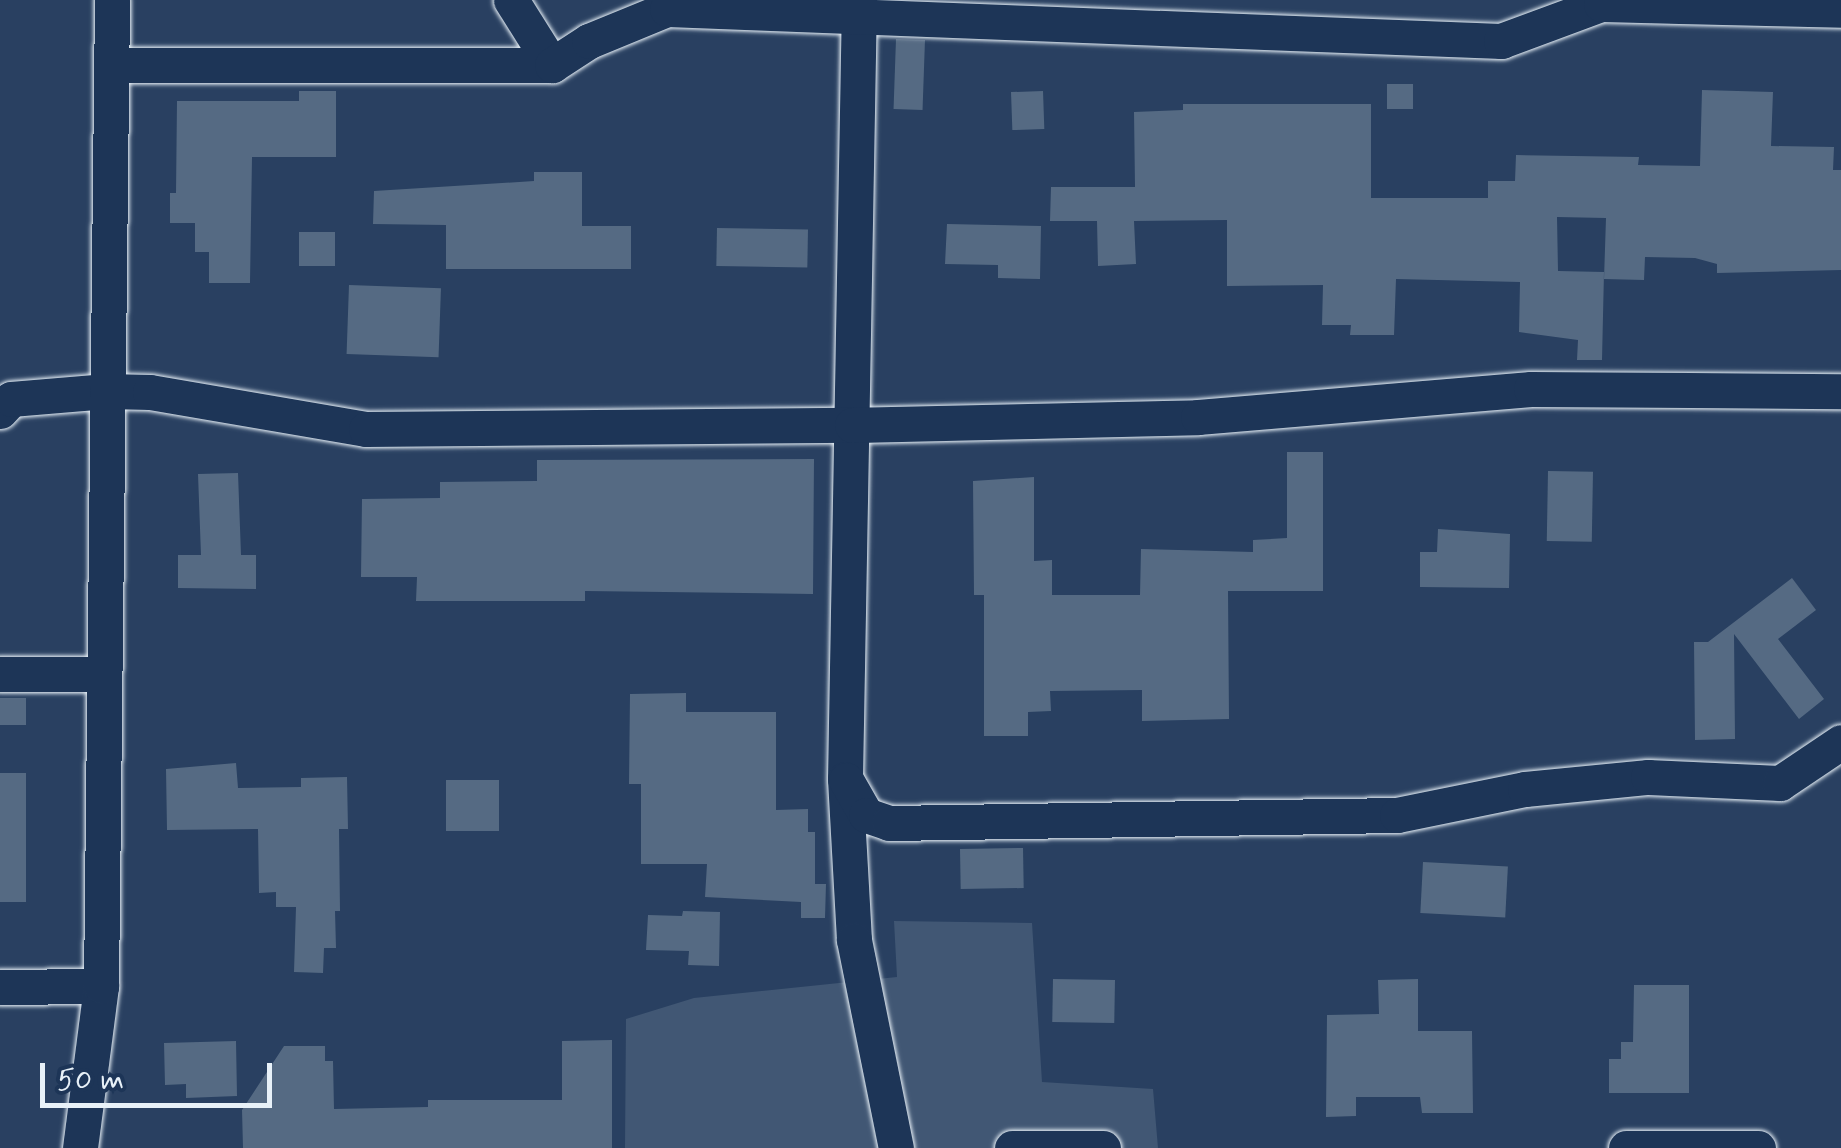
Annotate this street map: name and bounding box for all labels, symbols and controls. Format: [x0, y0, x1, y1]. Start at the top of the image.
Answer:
scale bar [45, 1043, 278, 1105]
text: 50 m [57, 1061, 124, 1100]

